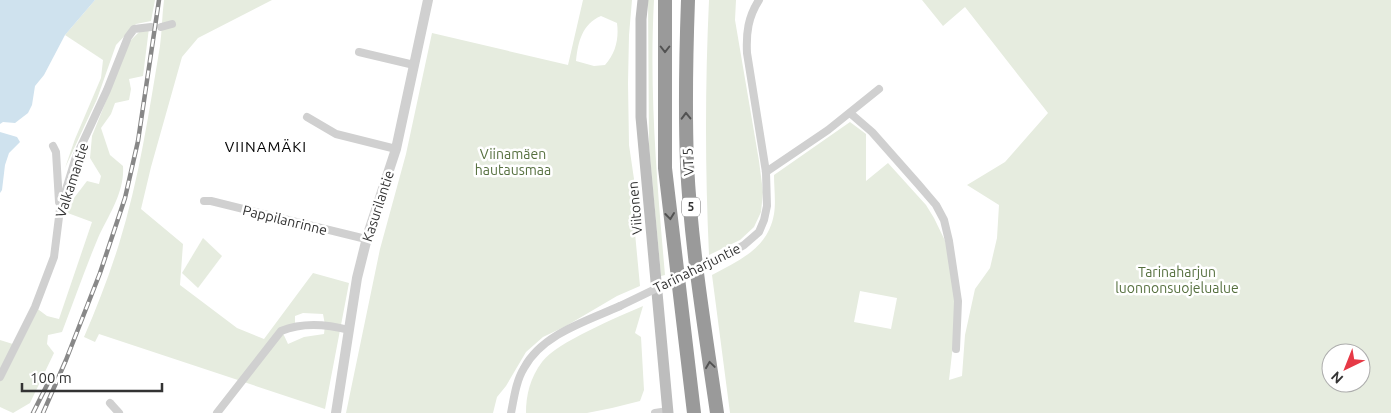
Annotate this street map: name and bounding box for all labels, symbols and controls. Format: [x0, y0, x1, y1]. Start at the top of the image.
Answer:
one-way arrow [660, 45, 670, 53]
one-way arrow [681, 112, 691, 120]
district label: VIINAMÄKI [225, 138, 307, 155]
street label: Valkamantie [52, 141, 92, 219]
park label: Viinamäen hautausmaa [475, 146, 551, 178]
street label: VT 5 [679, 148, 697, 176]
street label: Kasurilantie [359, 168, 397, 244]
street label: Viitonen [625, 181, 645, 235]
road number: 5 [682, 198, 700, 216]
street label: Pappilanrinne [241, 202, 329, 238]
one-way arrow [664, 212, 675, 220]
street label: Tarinaharjuntie [651, 240, 743, 296]
park label: Tarinaharjun luonnonsuojelualue [1115, 264, 1239, 296]
north arrow [1321, 343, 1371, 393]
scale bar [22, 360, 162, 392]
one-way arrow [705, 360, 716, 368]
text: N [1328, 368, 1346, 387]
text: 100 m [30, 369, 72, 386]

